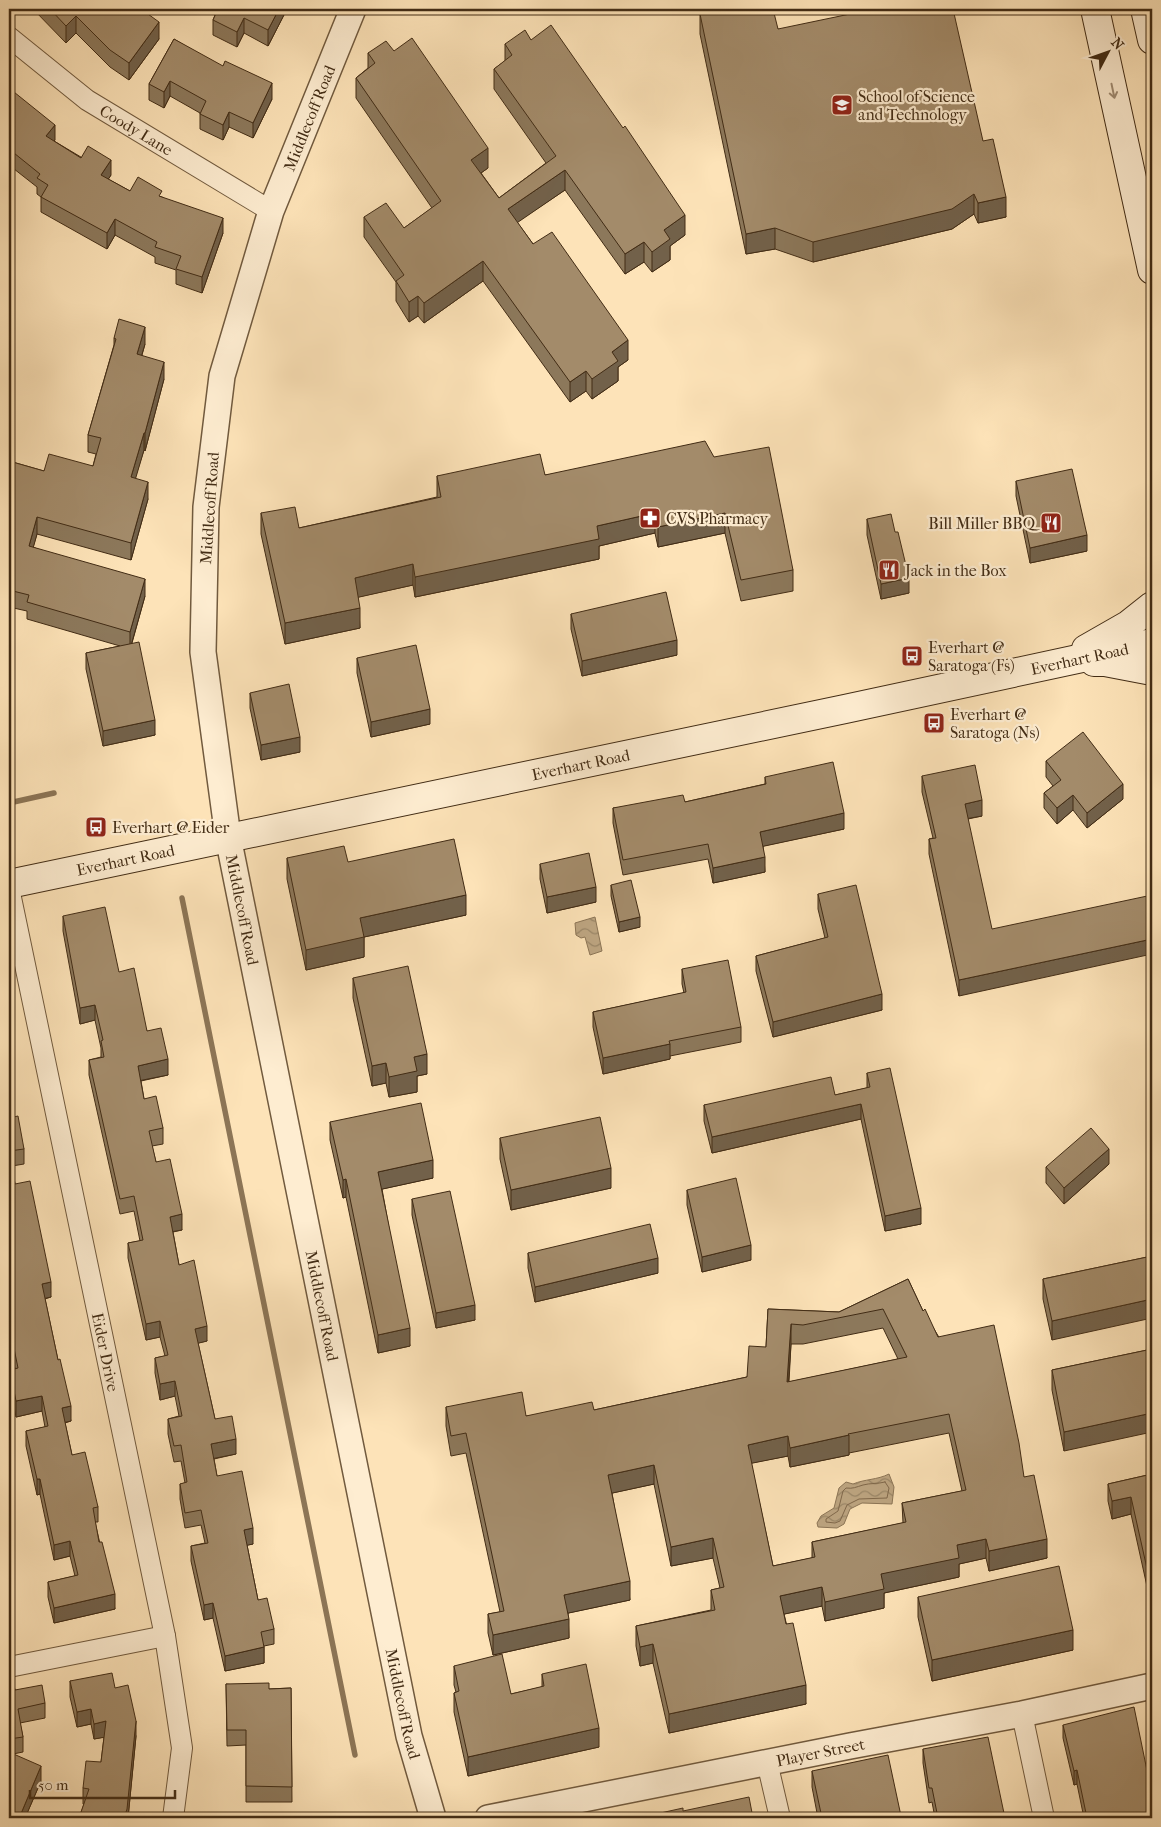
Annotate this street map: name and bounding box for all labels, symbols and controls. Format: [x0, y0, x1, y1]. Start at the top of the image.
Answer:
north arrow [1084, 28, 1134, 78]
text: N [1108, 34, 1128, 54]
street label: Middlecoff Road [280, 62, 339, 174]
one-way arrow [1109, 82, 1118, 98]
place label: School of Science and Technology [858, 87, 975, 124]
school or university icon: School of Science and Technology [830, 93, 854, 117]
street label: Coody Lane [96, 101, 176, 160]
street label: Middlecoff Road [196, 451, 223, 565]
pharmacy icon: CVS Pharmacy [638, 506, 662, 530]
place label: CVS Pharmacy [666, 509, 768, 528]
restaurant icon: Bill Miller BBQ [1039, 511, 1063, 535]
place label: Bill Miller BBQ [928, 514, 1041, 533]
restaurant icon: Jack in the Box [877, 558, 901, 582]
place label: Jack in the Box [903, 561, 1007, 580]
place label: Everhart @ Saratoga (Fs) [928, 638, 1015, 675]
street label: Everhart Road [1029, 639, 1131, 679]
bus stop icon: Everhart @ Saratoga (Fs) [900, 644, 924, 668]
place label: Everhart @ Saratoga (Ns) [950, 705, 1040, 742]
bus stop icon: Everhart @ Saratoga (Ns) [922, 711, 946, 735]
street label: Everhart Road [530, 745, 632, 784]
bus stop icon: Everhart @ Eider [84, 815, 108, 839]
place label: Everhart @ Eider [112, 818, 230, 837]
street label: Everhart Road [75, 841, 177, 880]
street label: Middlecoff Road [222, 853, 263, 967]
street label: Middlecoff Road [301, 1249, 342, 1363]
street label: Eider Drive [88, 1311, 123, 1393]
street label: Middlecoff Road [382, 1647, 424, 1762]
street label: Player Street [775, 1734, 867, 1770]
scale bar [30, 1767, 175, 1799]
text: 50 m [38, 1776, 69, 1794]

